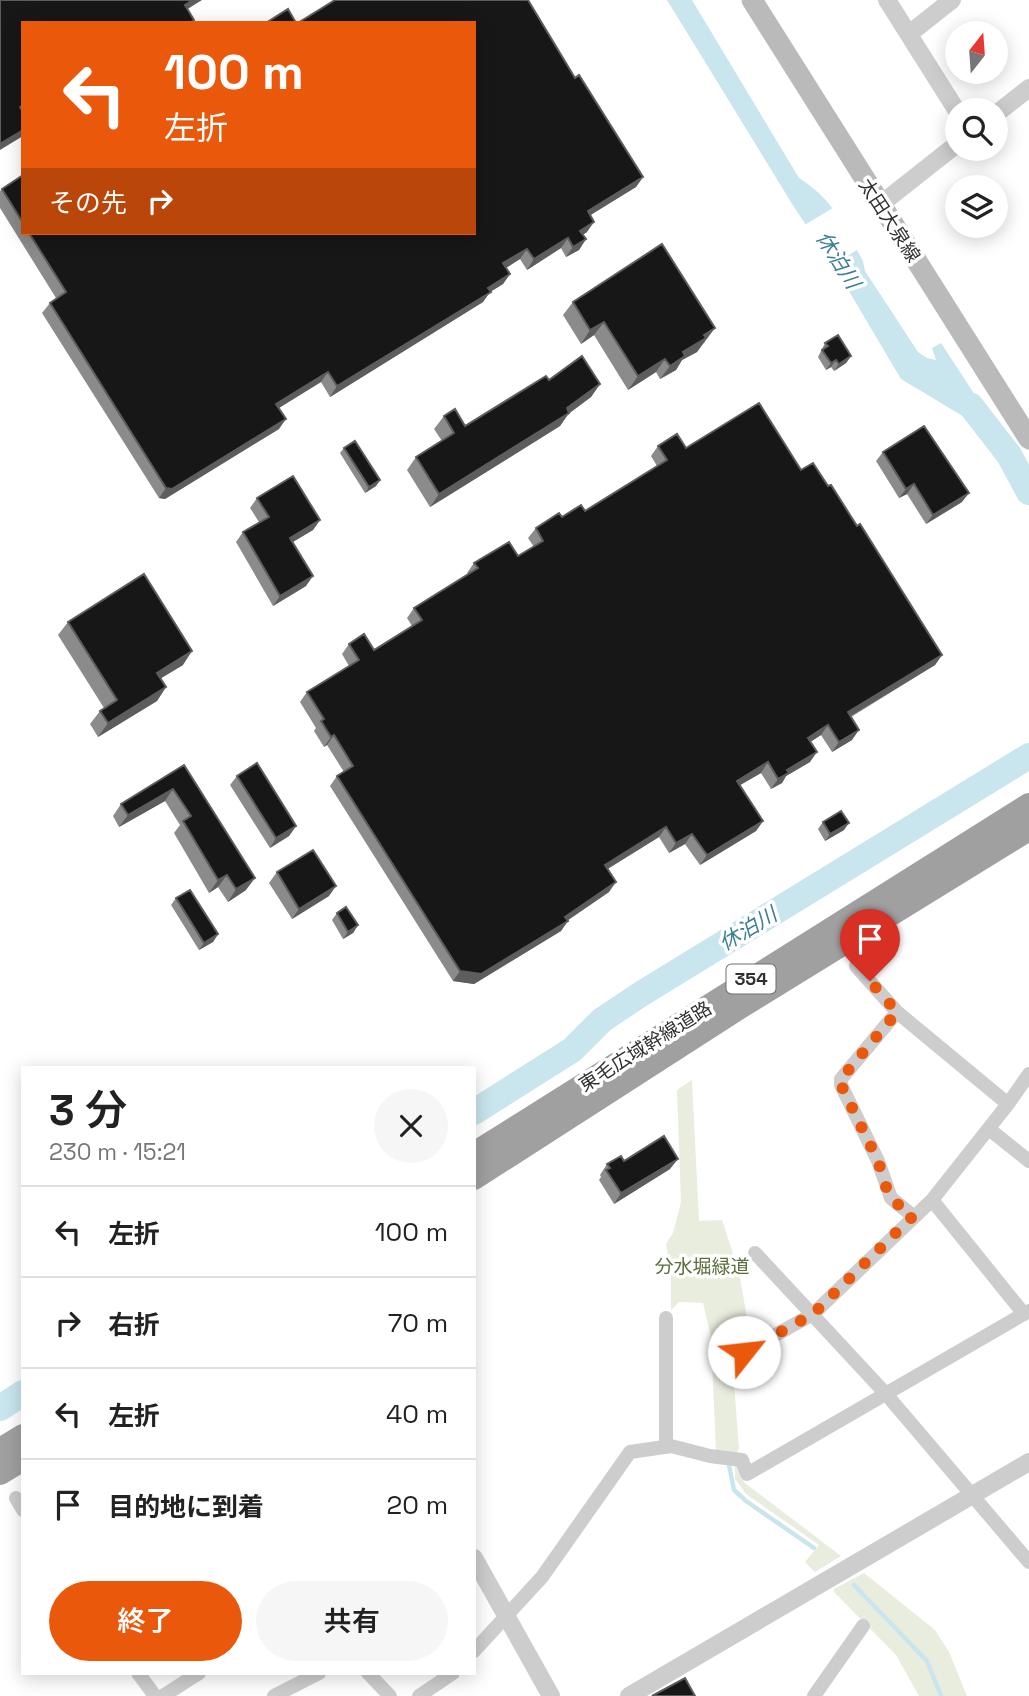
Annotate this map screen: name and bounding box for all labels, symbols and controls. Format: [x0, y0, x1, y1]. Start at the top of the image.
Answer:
north arrow [945, 21, 1008, 84]
map controls [945, 21, 1008, 238]
text: 100 m [164, 41, 304, 103]
icon: left [49, 49, 140, 140]
button: search [945, 98, 1008, 161]
text: 左折 [164, 108, 228, 148]
street label: 太田大泉線 [853, 174, 926, 267]
button: layers [945, 175, 1008, 238]
icon: right [141, 182, 179, 220]
text: その先 [49, 186, 127, 220]
water label: 休泊川 [810, 226, 868, 295]
water label: 休泊川 [714, 900, 783, 956]
pin [840, 909, 900, 981]
icon: arrive [851, 920, 889, 958]
road number: 354 [726, 964, 776, 994]
street label: 東毛広域幹線道路 [574, 996, 716, 1097]
text: 3 分 [49, 1084, 127, 1137]
button: close [374, 1089, 448, 1163]
text: 230 m · 15:21 [49, 1137, 186, 1167]
icon: left [49, 1213, 87, 1251]
text: 100 m [375, 1215, 448, 1249]
text: 左折 [108, 1217, 160, 1251]
park label: 分水堀緑道 [654, 1254, 750, 1279]
icon: right [49, 1304, 87, 1342]
text: 70 m [388, 1306, 448, 1340]
text: 右折 [108, 1308, 160, 1342]
position arrow [707, 1315, 781, 1389]
icon: left [49, 1395, 87, 1433]
text: 40 m [386, 1397, 448, 1431]
text: 左折 [108, 1399, 160, 1433]
icon: arrive [49, 1486, 87, 1524]
text: 20 m [387, 1488, 448, 1522]
text: 目的地に到着 [108, 1490, 264, 1524]
button: 終了 [49, 1581, 242, 1661]
button: 共有 [256, 1581, 448, 1661]

